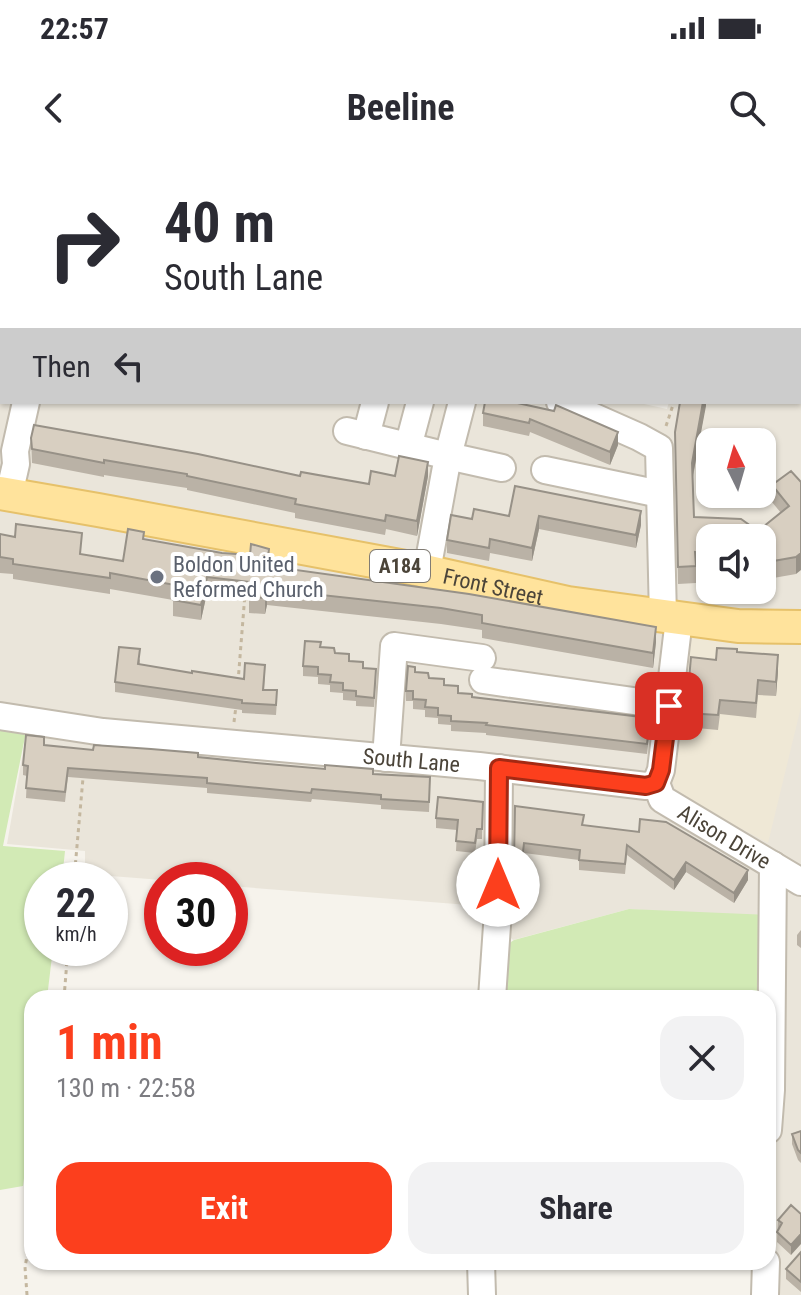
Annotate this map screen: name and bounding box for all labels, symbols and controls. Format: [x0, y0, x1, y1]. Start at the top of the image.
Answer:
text: 22:57 [40, 11, 109, 46]
icon: back [32, 86, 76, 130]
icon: search [725, 86, 769, 130]
text: Beeline [347, 87, 454, 129]
text: 40 m [164, 190, 275, 256]
icon: right [32, 192, 136, 296]
text: South Lane [164, 257, 323, 299]
icon: left [107, 344, 151, 388]
text: Then [32, 349, 91, 384]
north arrow [696, 428, 776, 508]
map controls [696, 428, 776, 604]
button: sound [696, 524, 776, 604]
road number: A184 [370, 550, 430, 582]
place label: Boldon United Reformed Church [173, 552, 324, 602]
street label: Front Street [441, 563, 546, 610]
marker: Boldon United Reformed Church [148, 568, 166, 586]
pin [635, 672, 703, 740]
icon: arrive [647, 684, 691, 728]
street label: South Lane [362, 743, 461, 777]
street label: Alison Drive [674, 799, 775, 874]
position arrow [456, 843, 540, 927]
speed limit sign: 30 [144, 862, 248, 966]
text: 22 [56, 880, 96, 927]
text: km/h [55, 922, 97, 946]
text: 1 min [56, 1014, 163, 1071]
button: close [660, 1016, 744, 1100]
text: 130 m · 22:58 [56, 1073, 196, 1103]
button: Exit [56, 1162, 392, 1254]
button: Share [408, 1162, 744, 1254]

